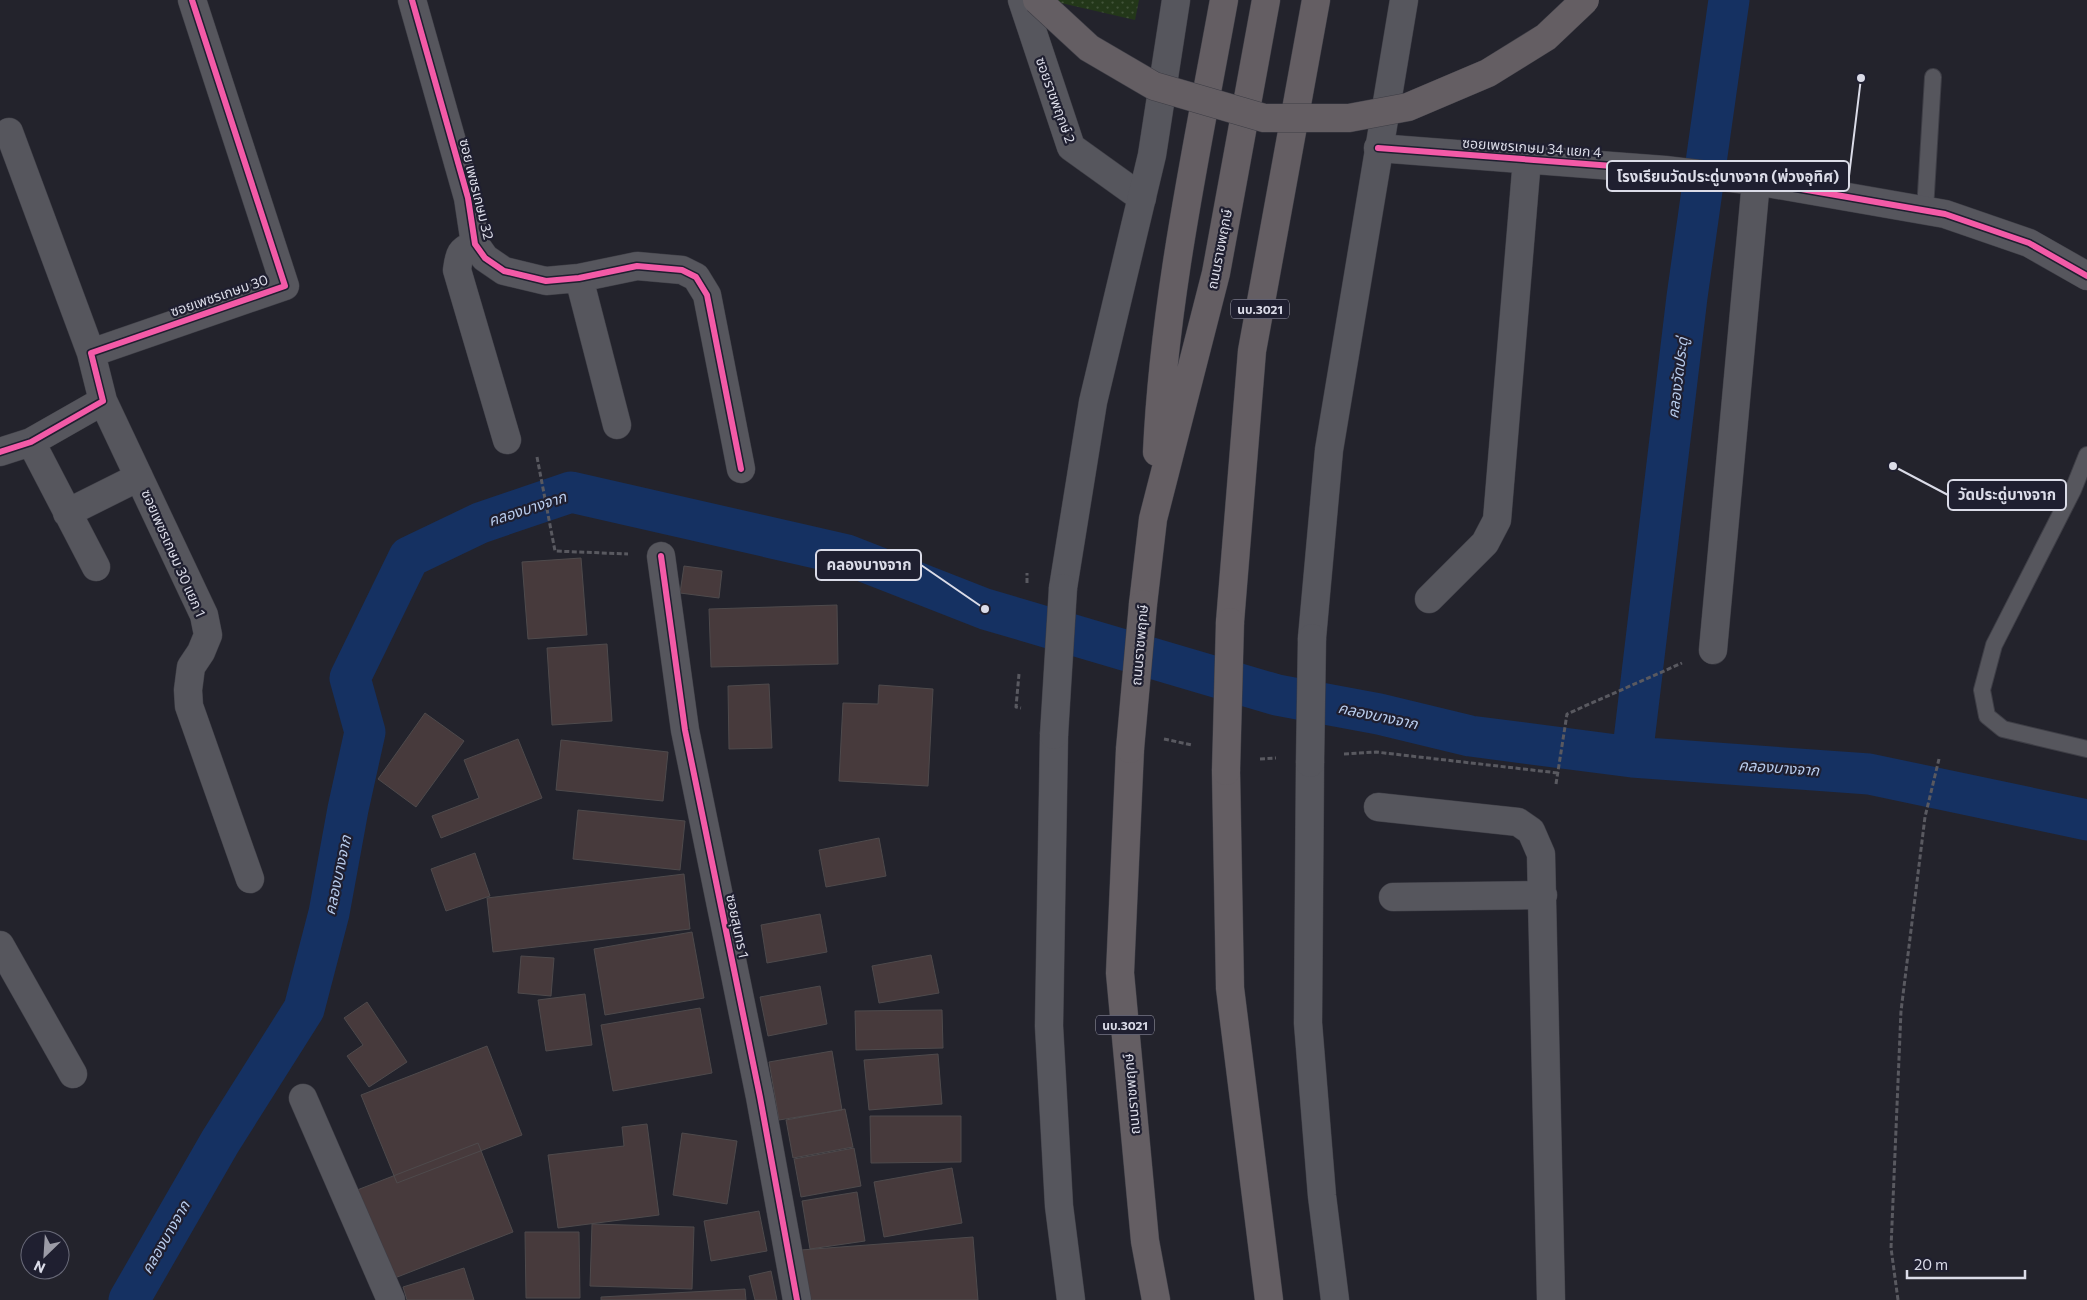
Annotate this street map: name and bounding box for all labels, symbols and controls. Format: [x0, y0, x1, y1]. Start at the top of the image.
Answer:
street label: ซอยราชพฤกษ์ 2 [1033, 55, 1080, 146]
street label: ซอยเพชรเกษม 34 แยก 4 [1462, 134, 1603, 160]
street label: ซอย เพชรเกษม 32 [456, 137, 498, 241]
callout: โรงเรียนวัดประดู่บางจาก (พ่วงอุทิศ) [1607, 161, 1849, 191]
text: โรงเรียนวัดประดู่บางจาก (พ่วงอุทิศ) [1617, 167, 1839, 187]
street label: ถนนราชพฤกษ์ [1203, 207, 1235, 291]
street label: ซอยเพชรเกษม 30 [168, 270, 270, 320]
road number: นบ.3021 [1231, 300, 1289, 318]
water label: คลองวัดประดู่ [1663, 334, 1692, 420]
callout: วัดประดู่บางจาก [1948, 480, 2066, 510]
text: วัดประดู่บางจาก [1958, 485, 2056, 505]
street label: ซอยเพชรเกษม 30 แยก 1 [138, 487, 210, 619]
water label: คลองบางจาก [486, 487, 569, 529]
callout: คลองบางจาก [816, 550, 921, 580]
text: คลองบางจาก [826, 555, 912, 573]
street label: ถนนราชพฤกษ์ [1127, 604, 1151, 686]
water label: คลองบางจาก [1337, 698, 1420, 732]
water label: คลองบางจาก [1738, 755, 1821, 779]
water label: คลองบางจาก [320, 833, 354, 916]
street label: ซอยสุนทร 1 [722, 893, 753, 960]
road number: นบ.3021 [1096, 1016, 1154, 1034]
street label: ถนนราชพฤกษ์ [1119, 1053, 1143, 1135]
water label: คลองบางจาก [137, 1197, 193, 1276]
north arrow [20, 1230, 70, 1280]
scale bar [1907, 1248, 2024, 1280]
text: 20 m [1914, 1255, 1948, 1273]
text: N [31, 1257, 48, 1277]

